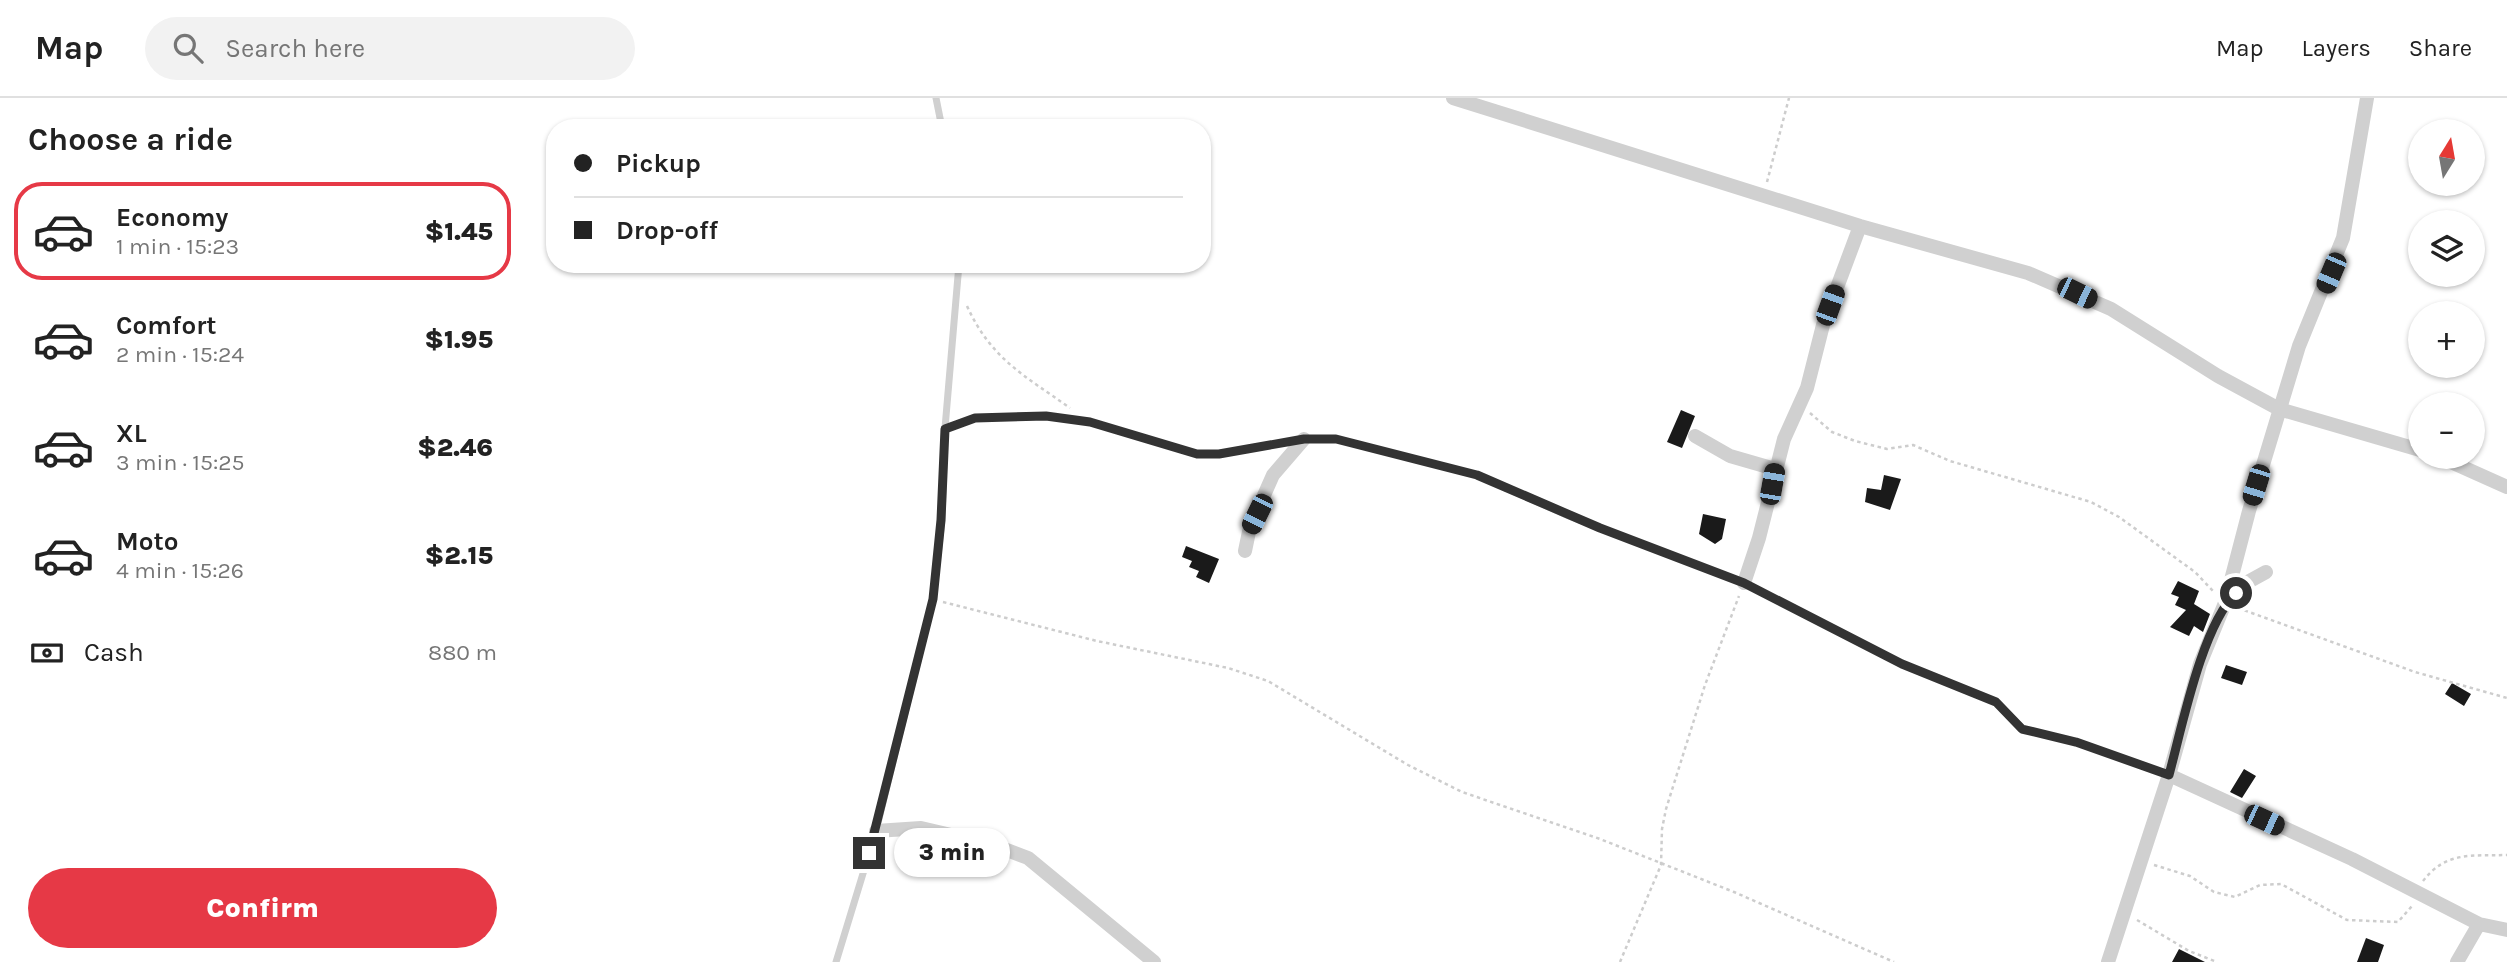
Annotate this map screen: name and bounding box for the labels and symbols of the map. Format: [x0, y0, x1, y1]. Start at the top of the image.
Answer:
north arrow [2408, 119, 2485, 196]
car [2314, 250, 2349, 296]
car [2054, 274, 2101, 312]
car [1813, 282, 1848, 328]
car [1759, 461, 1786, 507]
car [2240, 462, 2273, 508]
car [1239, 491, 1276, 537]
route start [2220, 577, 2252, 609]
car [2241, 802, 2288, 838]
callout: 3 min [893, 828, 1009, 878]
route end [853, 837, 885, 869]

